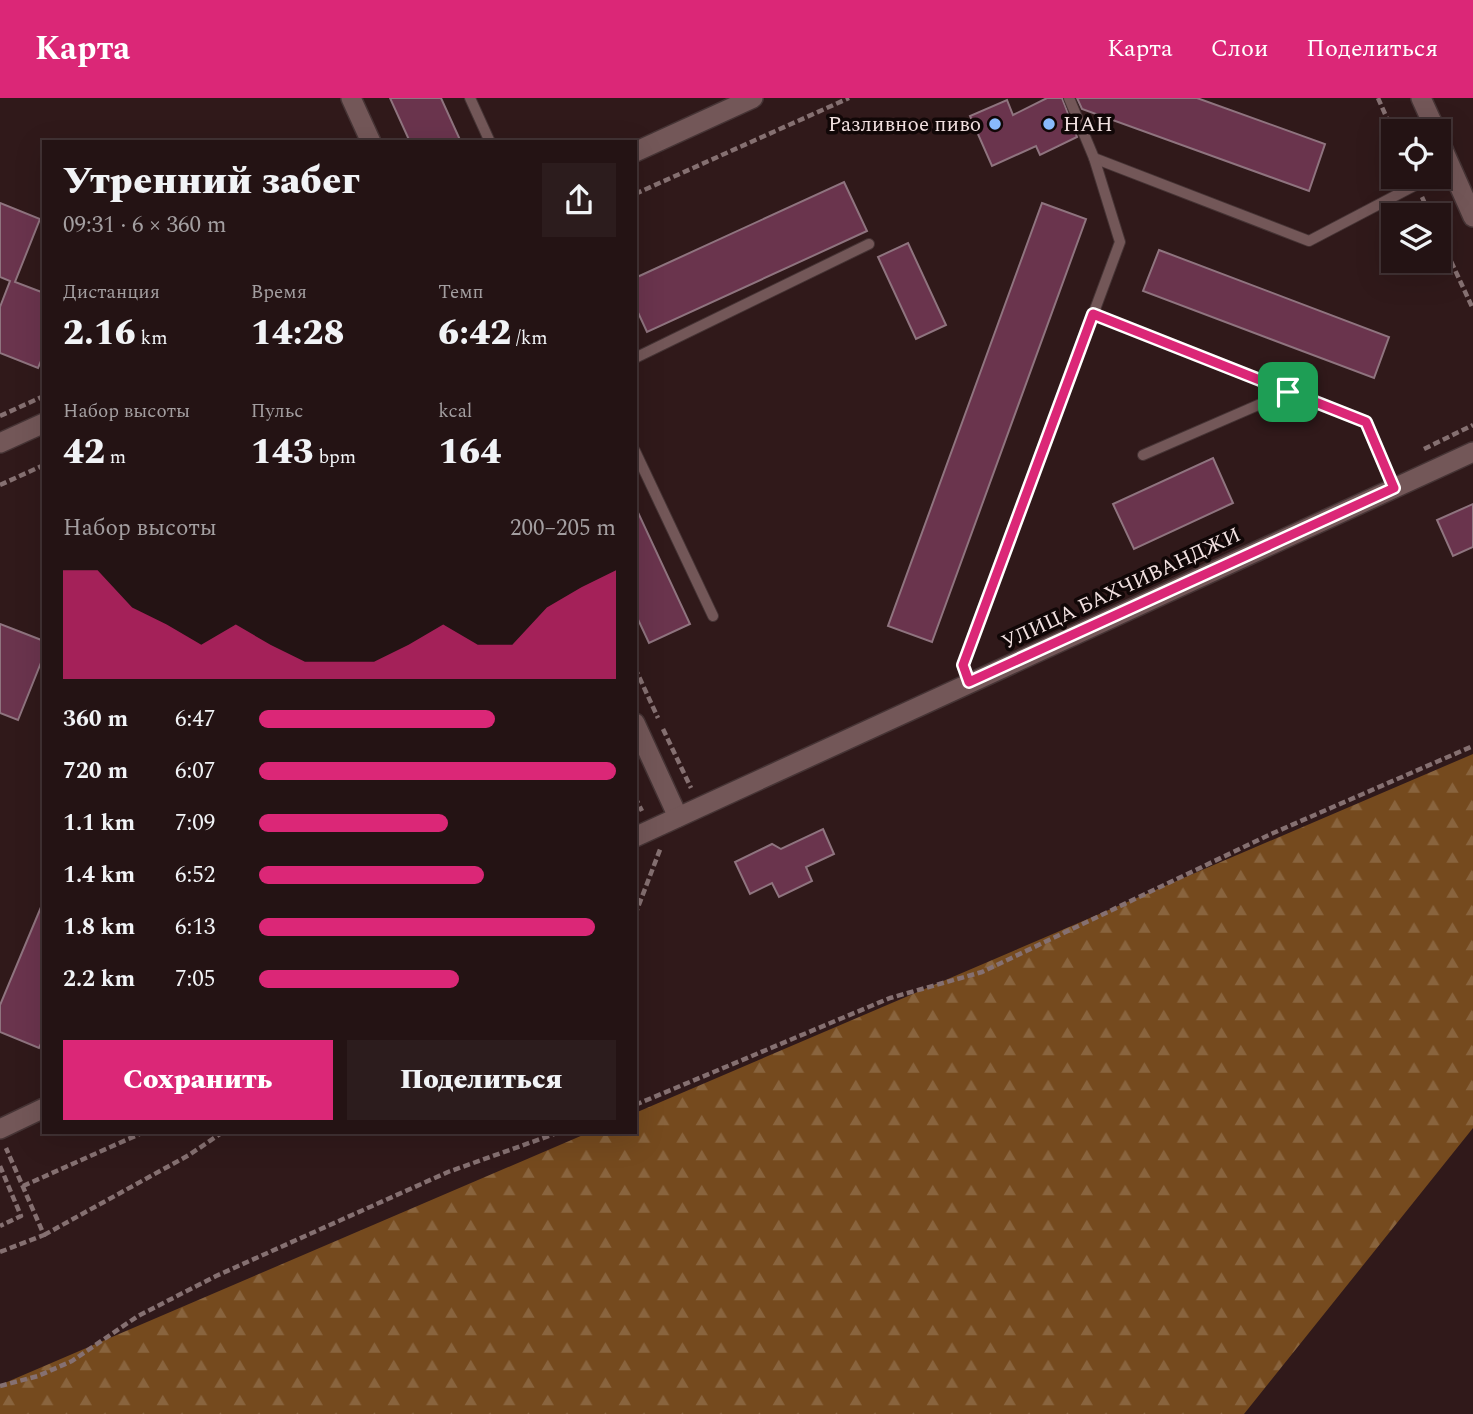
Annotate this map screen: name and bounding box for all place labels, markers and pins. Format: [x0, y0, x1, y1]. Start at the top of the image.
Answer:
place label: Разливное пиво [828, 109, 981, 141]
place label: НАН [1063, 109, 1113, 141]
marker: Разливное пиво [987, 116, 1003, 132]
marker: НАН [1041, 116, 1057, 132]
pin [1258, 362, 1318, 422]

